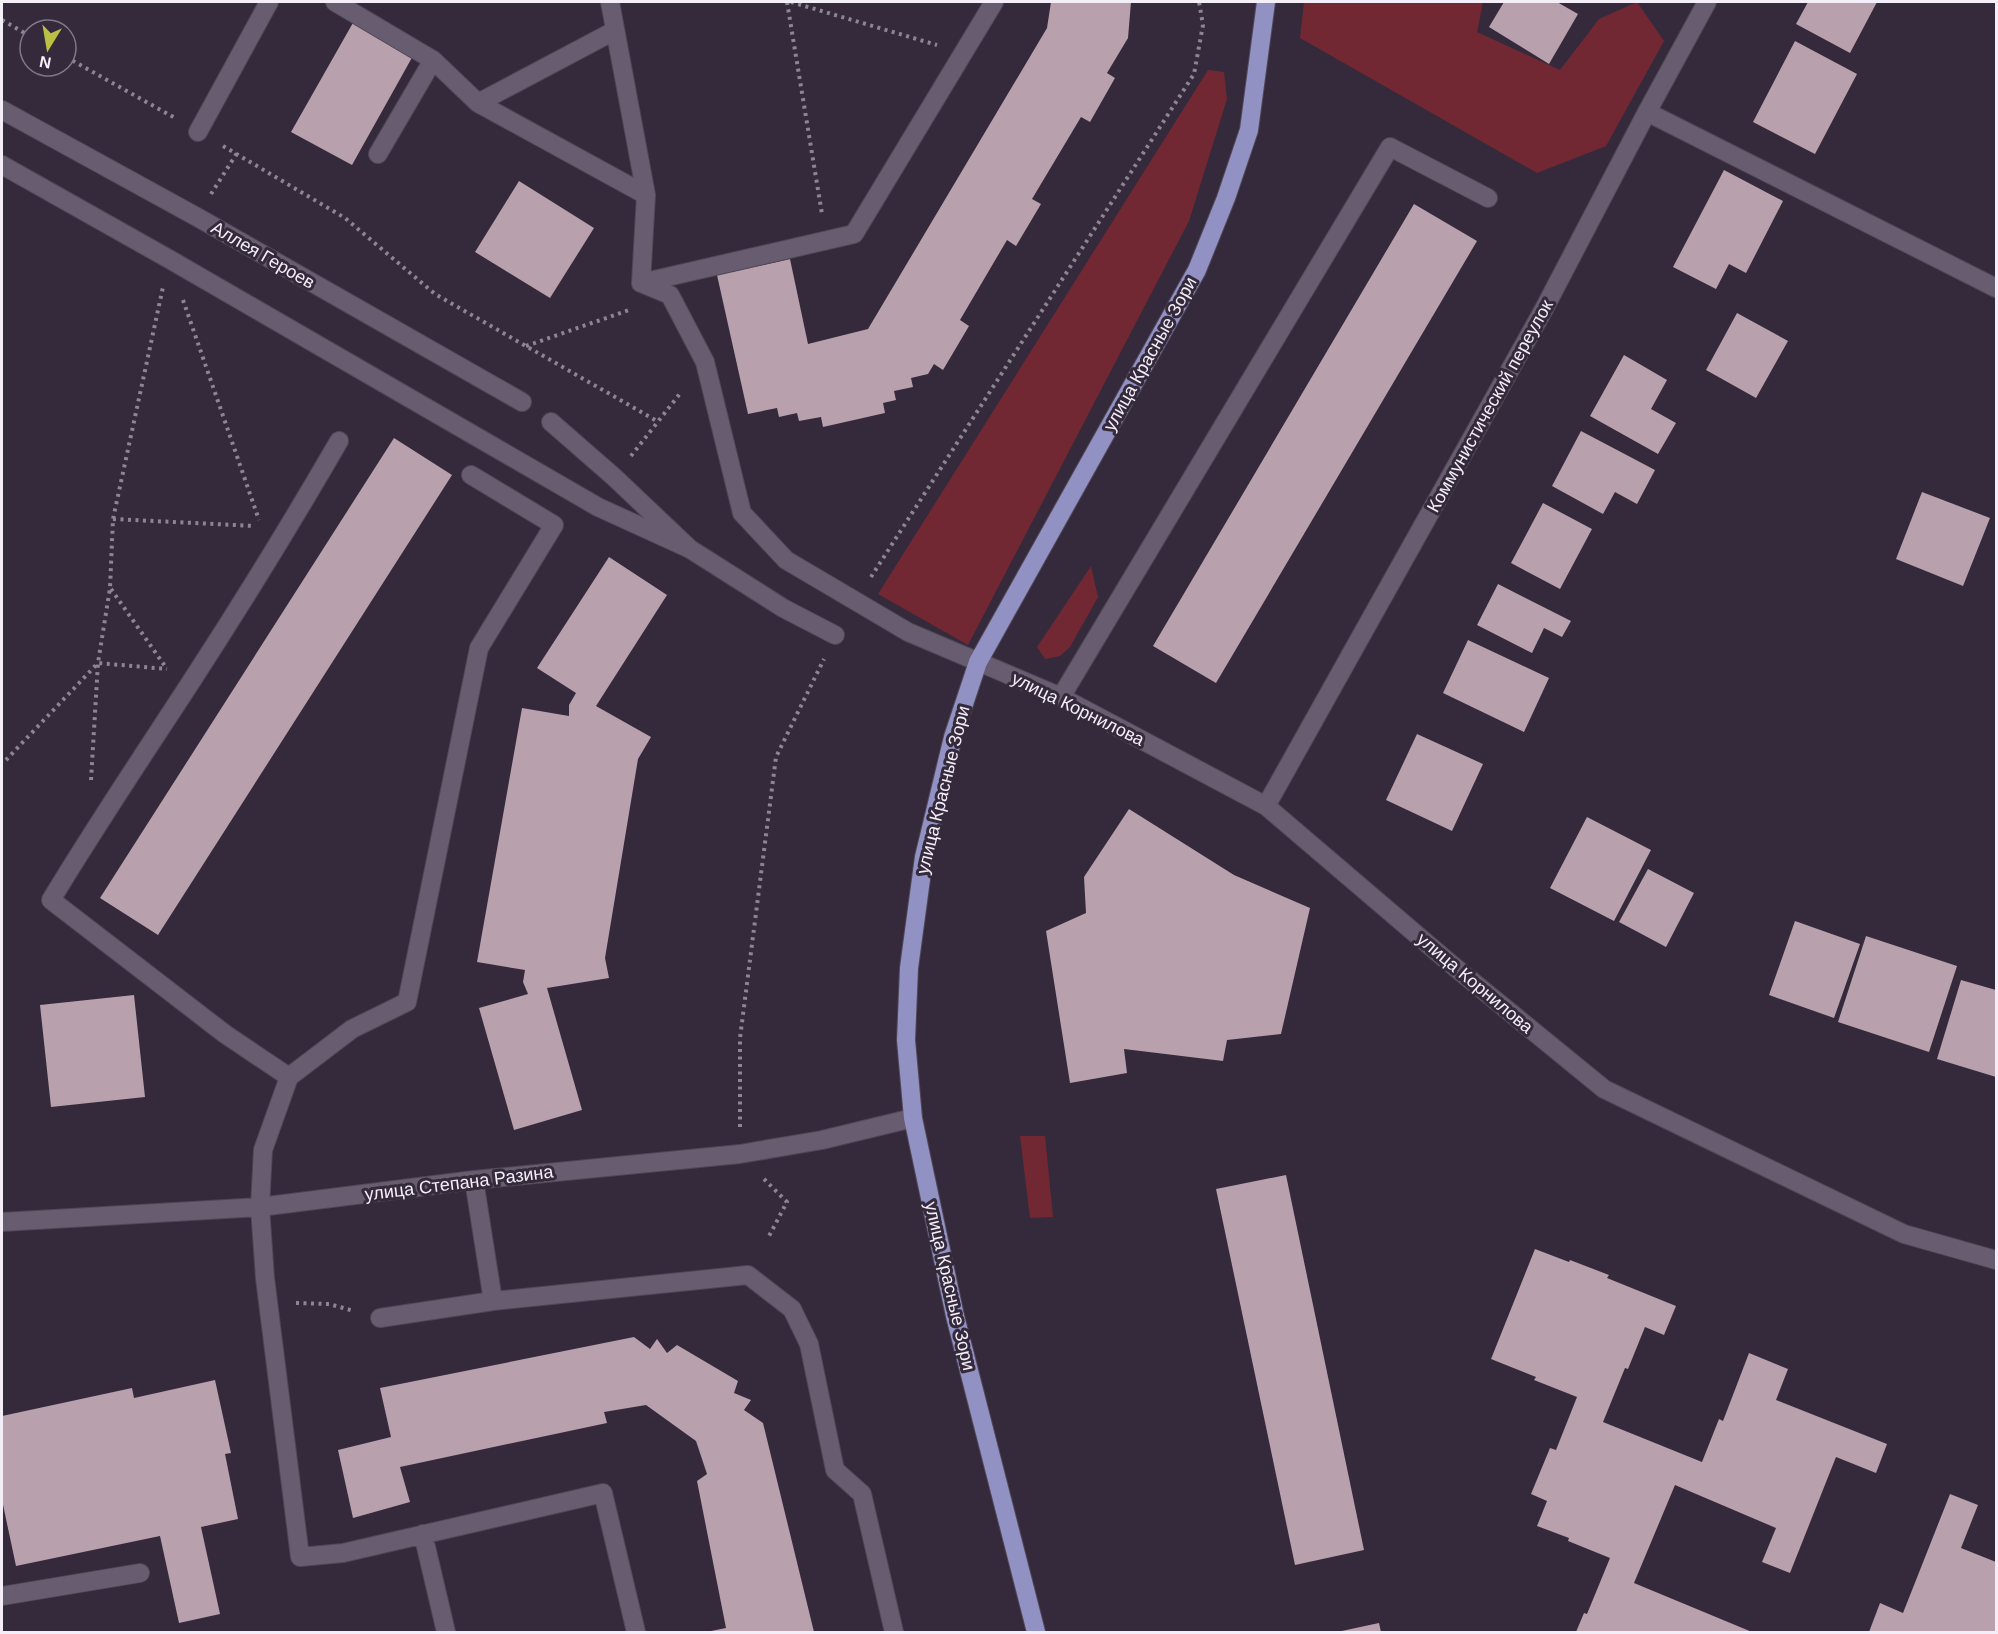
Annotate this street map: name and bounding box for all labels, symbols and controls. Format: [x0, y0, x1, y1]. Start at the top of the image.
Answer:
north arrow [18, 18, 78, 78]
text: N [38, 53, 53, 72]
street label: Аллея Героев [208, 217, 318, 293]
street label: улица Красные Зори [1099, 274, 1201, 434]
street label: Коммунистический переулок [1423, 296, 1557, 516]
street label: улица Корнилова [1008, 668, 1148, 750]
street label: улица Красные Зори [912, 704, 974, 876]
street label: улица Корнилова [1413, 929, 1538, 1038]
street label: улица Степана Разина [364, 1161, 555, 1204]
street label: улица Красные Зори [921, 1200, 979, 1372]

